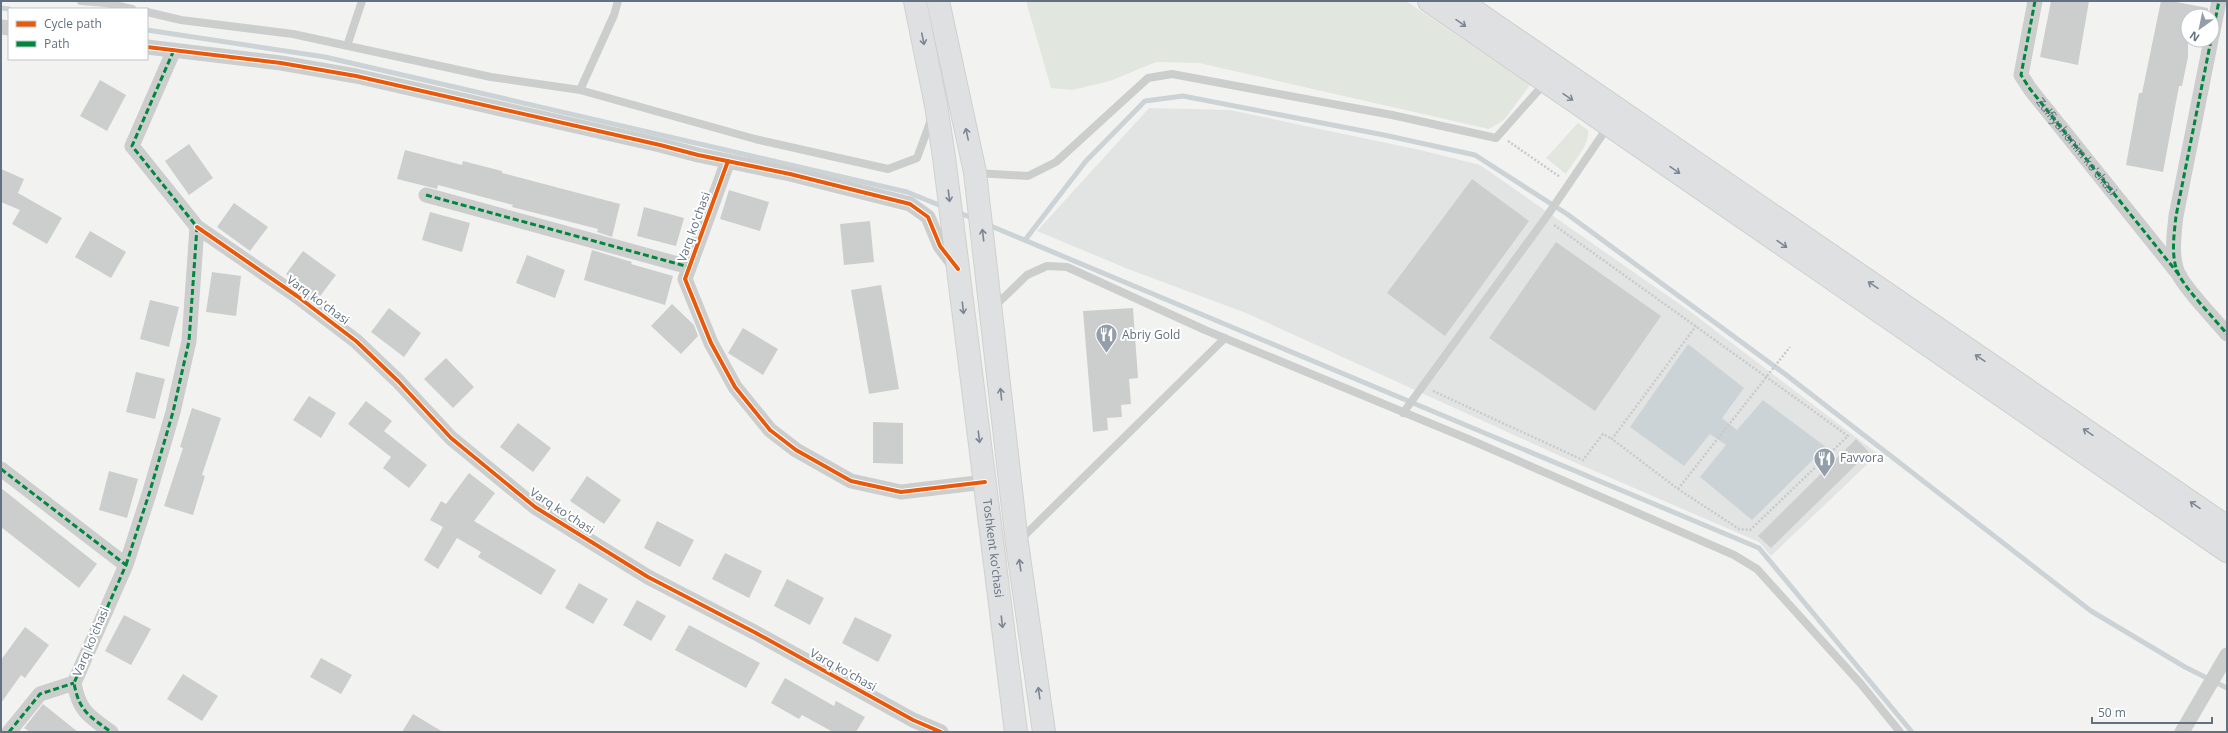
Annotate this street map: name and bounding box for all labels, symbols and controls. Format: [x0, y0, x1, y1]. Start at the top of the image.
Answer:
legend [8, 8, 148, 60]
north arrow [2180, 8, 2220, 48]
text: Cycle path [44, 15, 102, 32]
one-way arrow [1455, 19, 1466, 27]
text: N [2186, 28, 2202, 46]
one-way arrow [919, 32, 927, 45]
text: Path [44, 35, 70, 52]
one-way arrow [1562, 93, 1573, 101]
street label: Zulfiyahonim ko'chasi [2032, 94, 2121, 199]
one-way arrow [962, 128, 970, 141]
one-way arrow [1670, 166, 1681, 174]
street label: Varq ko'chasi [673, 189, 714, 264]
one-way arrow [945, 189, 953, 202]
one-way arrow [979, 229, 987, 242]
one-way arrow [1777, 240, 1788, 248]
street label: Varq ko'chasi [283, 271, 353, 328]
one-way arrow [1868, 281, 1879, 289]
one-way arrow [959, 301, 967, 314]
restaurant icon: Abriy Gold [1094, 322, 1120, 355]
place label: Abriy Gold [1122, 326, 1180, 343]
one-way arrow [1975, 354, 1986, 362]
one-way arrow [997, 388, 1005, 401]
one-way arrow [2082, 428, 2093, 436]
one-way arrow [975, 430, 983, 443]
restaurant icon: Favvora [1811, 445, 1837, 478]
place label: Favvora [1840, 449, 1884, 466]
street label: Varq ko'chasi [527, 483, 598, 538]
street label: Toshkent ko'chasi [979, 498, 1008, 599]
one-way arrow [2190, 501, 2201, 509]
one-way arrow [1016, 559, 1024, 572]
street label: Varq ko'chasi [68, 604, 113, 679]
one-way arrow [998, 615, 1006, 628]
street label: Varq ko'chasi [807, 644, 880, 695]
one-way arrow [1035, 687, 1043, 700]
scale bar [2092, 699, 2212, 725]
text: 50 m [2098, 704, 2126, 721]

